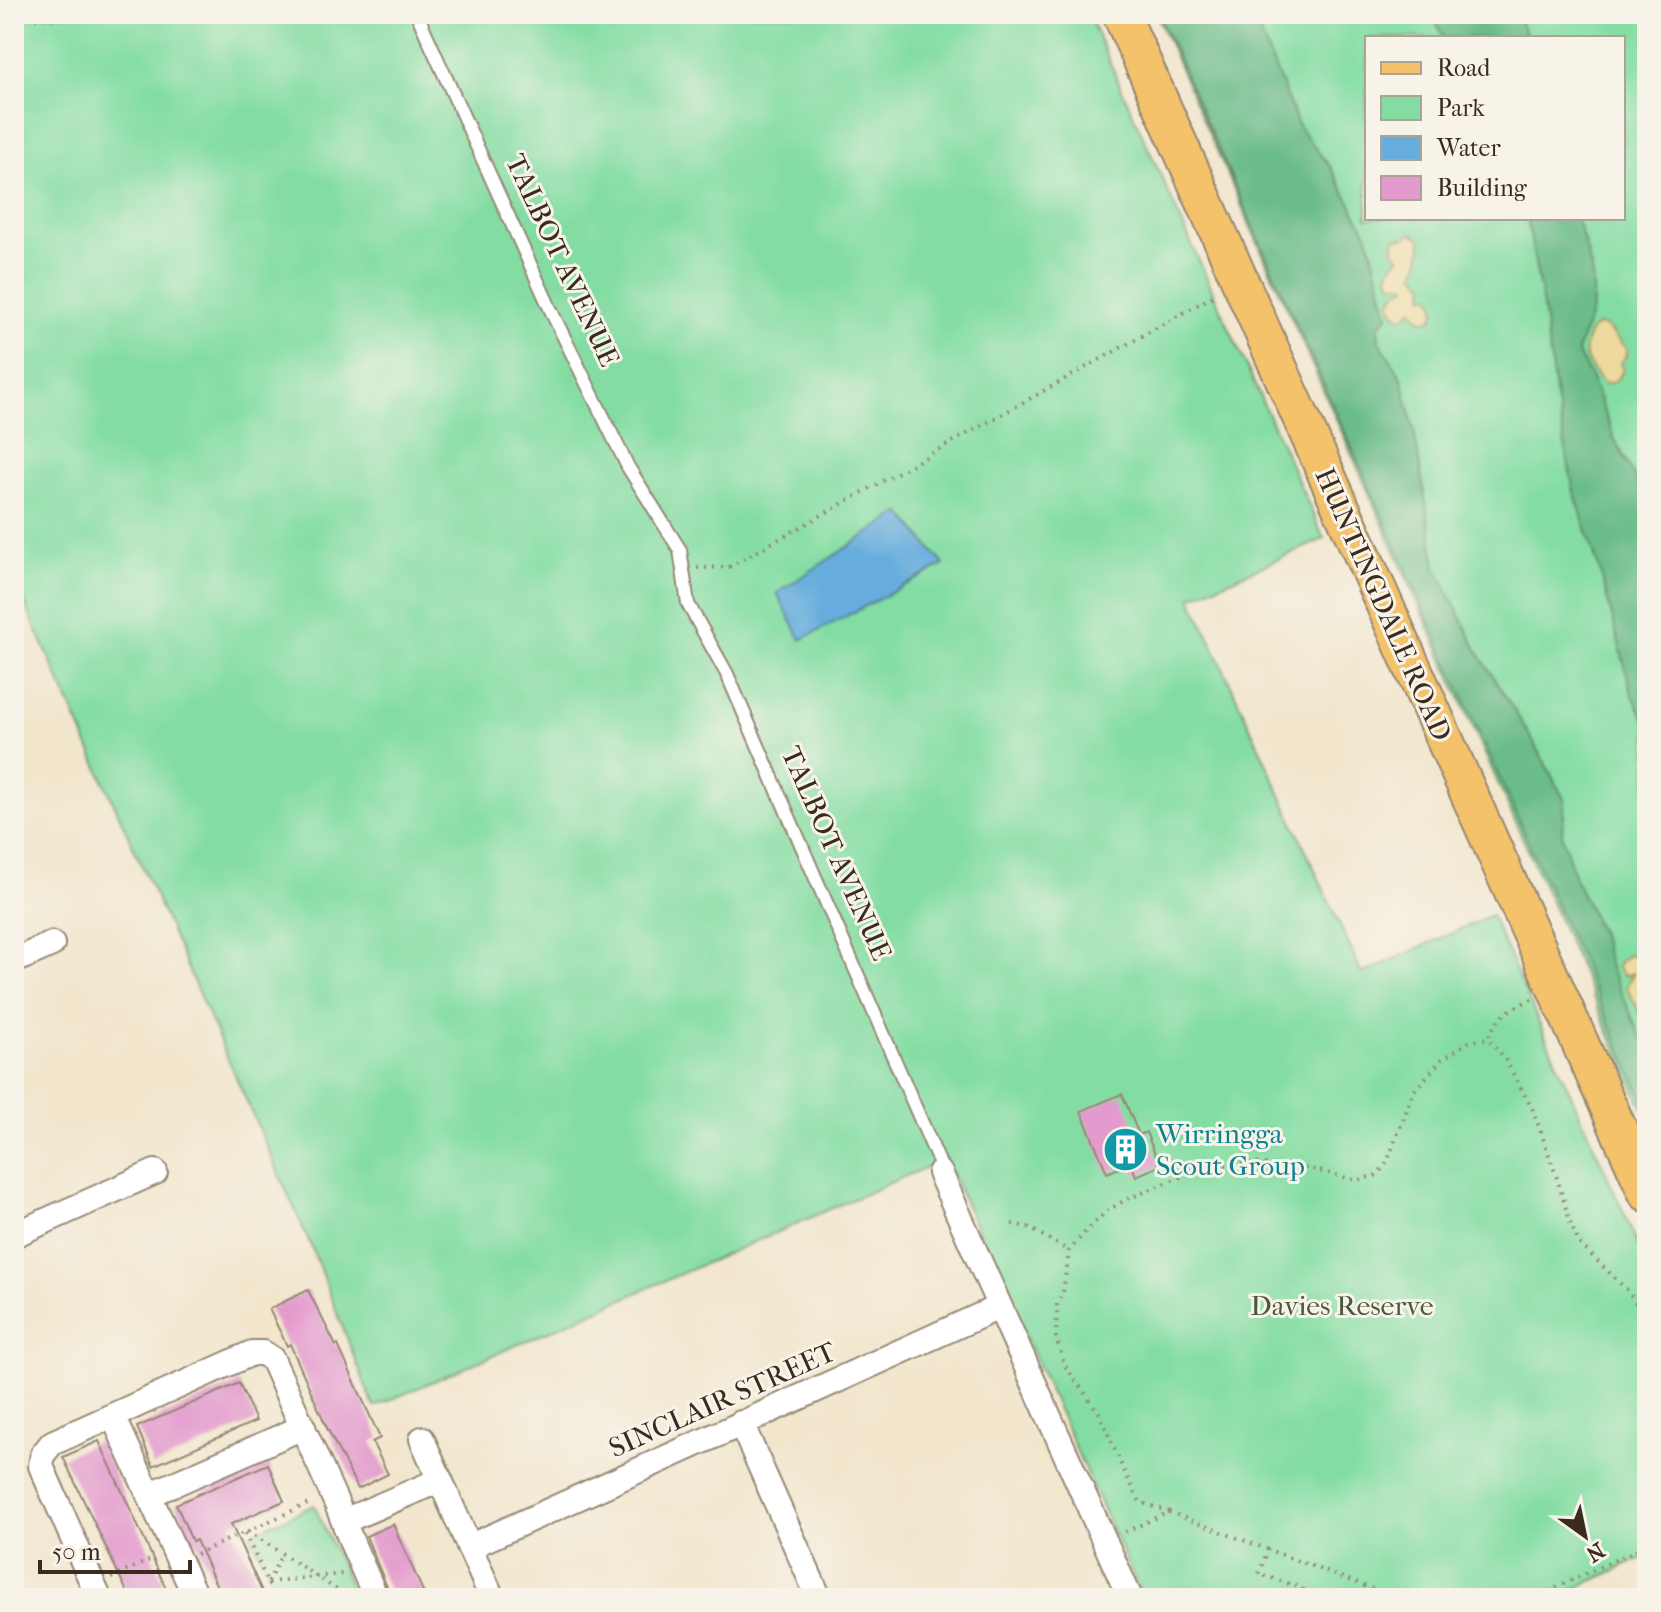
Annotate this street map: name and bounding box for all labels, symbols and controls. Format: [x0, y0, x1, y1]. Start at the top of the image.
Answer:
legend [1365, 36, 1625, 220]
text: Road [1437, 54, 1491, 82]
text: Park [1437, 94, 1485, 122]
text: Water [1436, 134, 1501, 162]
street label: TALBOT AVENUE [499, 149, 626, 372]
text: Building [1437, 174, 1528, 202]
street label: HUNTINGDALE ROAD [1308, 463, 1459, 746]
street label: TALBOT AVENUE [775, 741, 898, 965]
place label: Wirringga Scout Group [1155, 1117, 1305, 1182]
building icon: Wirringga Scout Group [1101, 1125, 1149, 1173]
park label: Davies Reserve [1250, 1289, 1434, 1322]
street label: SINCLAIR STREET [604, 1334, 842, 1464]
north arrow [1545, 1496, 1625, 1576]
scale bar [40, 1524, 190, 1574]
text: N [1581, 1536, 1609, 1568]
text: 50 m [52, 1538, 101, 1566]

